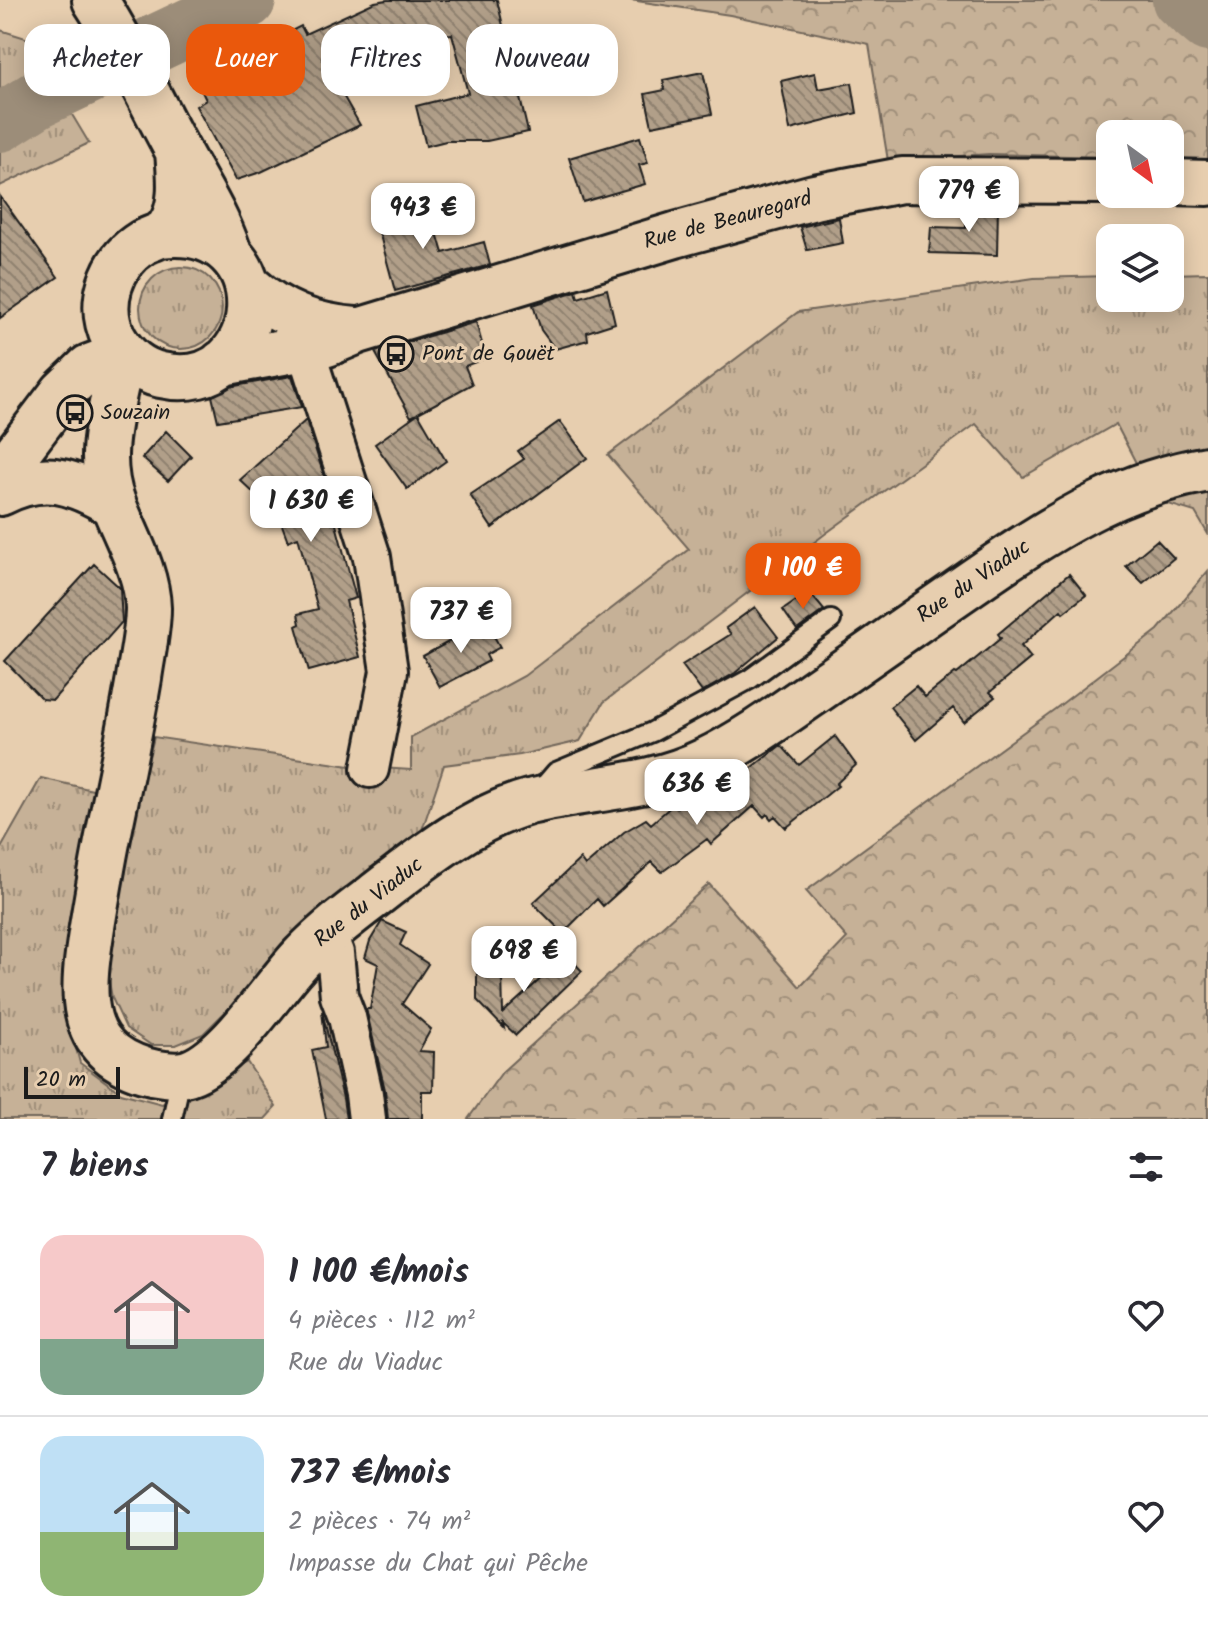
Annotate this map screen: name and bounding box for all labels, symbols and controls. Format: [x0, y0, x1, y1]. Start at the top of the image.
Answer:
chip: Acheter [24, 24, 170, 96]
chip: Louer [186, 24, 305, 96]
chip: Filtres [321, 24, 450, 96]
chip: Nouveau [466, 24, 618, 96]
north arrow [1096, 120, 1184, 208]
map controls [1096, 120, 1184, 312]
pin: 779 € [913, 166, 1025, 234]
text: 779 € [937, 171, 1001, 213]
street label: Rue de Beauregard [640, 181, 817, 260]
pin: 943 € [367, 183, 479, 251]
text: 943 € [389, 188, 457, 230]
button: layers [1096, 224, 1184, 312]
bus stop icon: Pont de Gouët [377, 335, 415, 373]
place label: Pont de Gouët [422, 337, 555, 372]
bus stop icon: Souzain [56, 394, 94, 432]
place label: Souzain [101, 396, 170, 431]
pin: 1 630 € [237, 476, 385, 544]
text: 1 630 € [268, 481, 354, 523]
street label: Rue du Viaduc [910, 531, 1038, 633]
pin: 1 100 € [729, 543, 877, 611]
text: 1 100 € [764, 548, 842, 590]
pin: 737 € [405, 587, 517, 655]
text: 737 € [428, 592, 494, 634]
pin: 636 € [641, 759, 753, 827]
text: 636 € [663, 764, 731, 806]
street label: Rue du Viaduc [307, 849, 432, 957]
pin: 698 € [468, 926, 580, 994]
text: 698 € [489, 931, 559, 973]
scale bar [24, 1063, 120, 1099]
text: 20 m [36, 1063, 86, 1098]
text: 7 biens [40, 1140, 149, 1194]
icon: filters [1124, 1145, 1168, 1189]
text: 1 100 €/mois [288, 1246, 469, 1300]
icon: home [104, 1267, 200, 1363]
icon: heart [1124, 1293, 1168, 1337]
text: 4 pièces · 112 m² [288, 1300, 475, 1342]
text: Rue du Viaduc [288, 1342, 443, 1384]
text: 737 €/mois [288, 1447, 451, 1501]
icon: home [104, 1468, 200, 1564]
icon: heart [1124, 1494, 1168, 1538]
text: 2 pièces · 74 m² [288, 1501, 470, 1543]
text: Impasse du Chat qui Pêche [288, 1543, 588, 1585]

